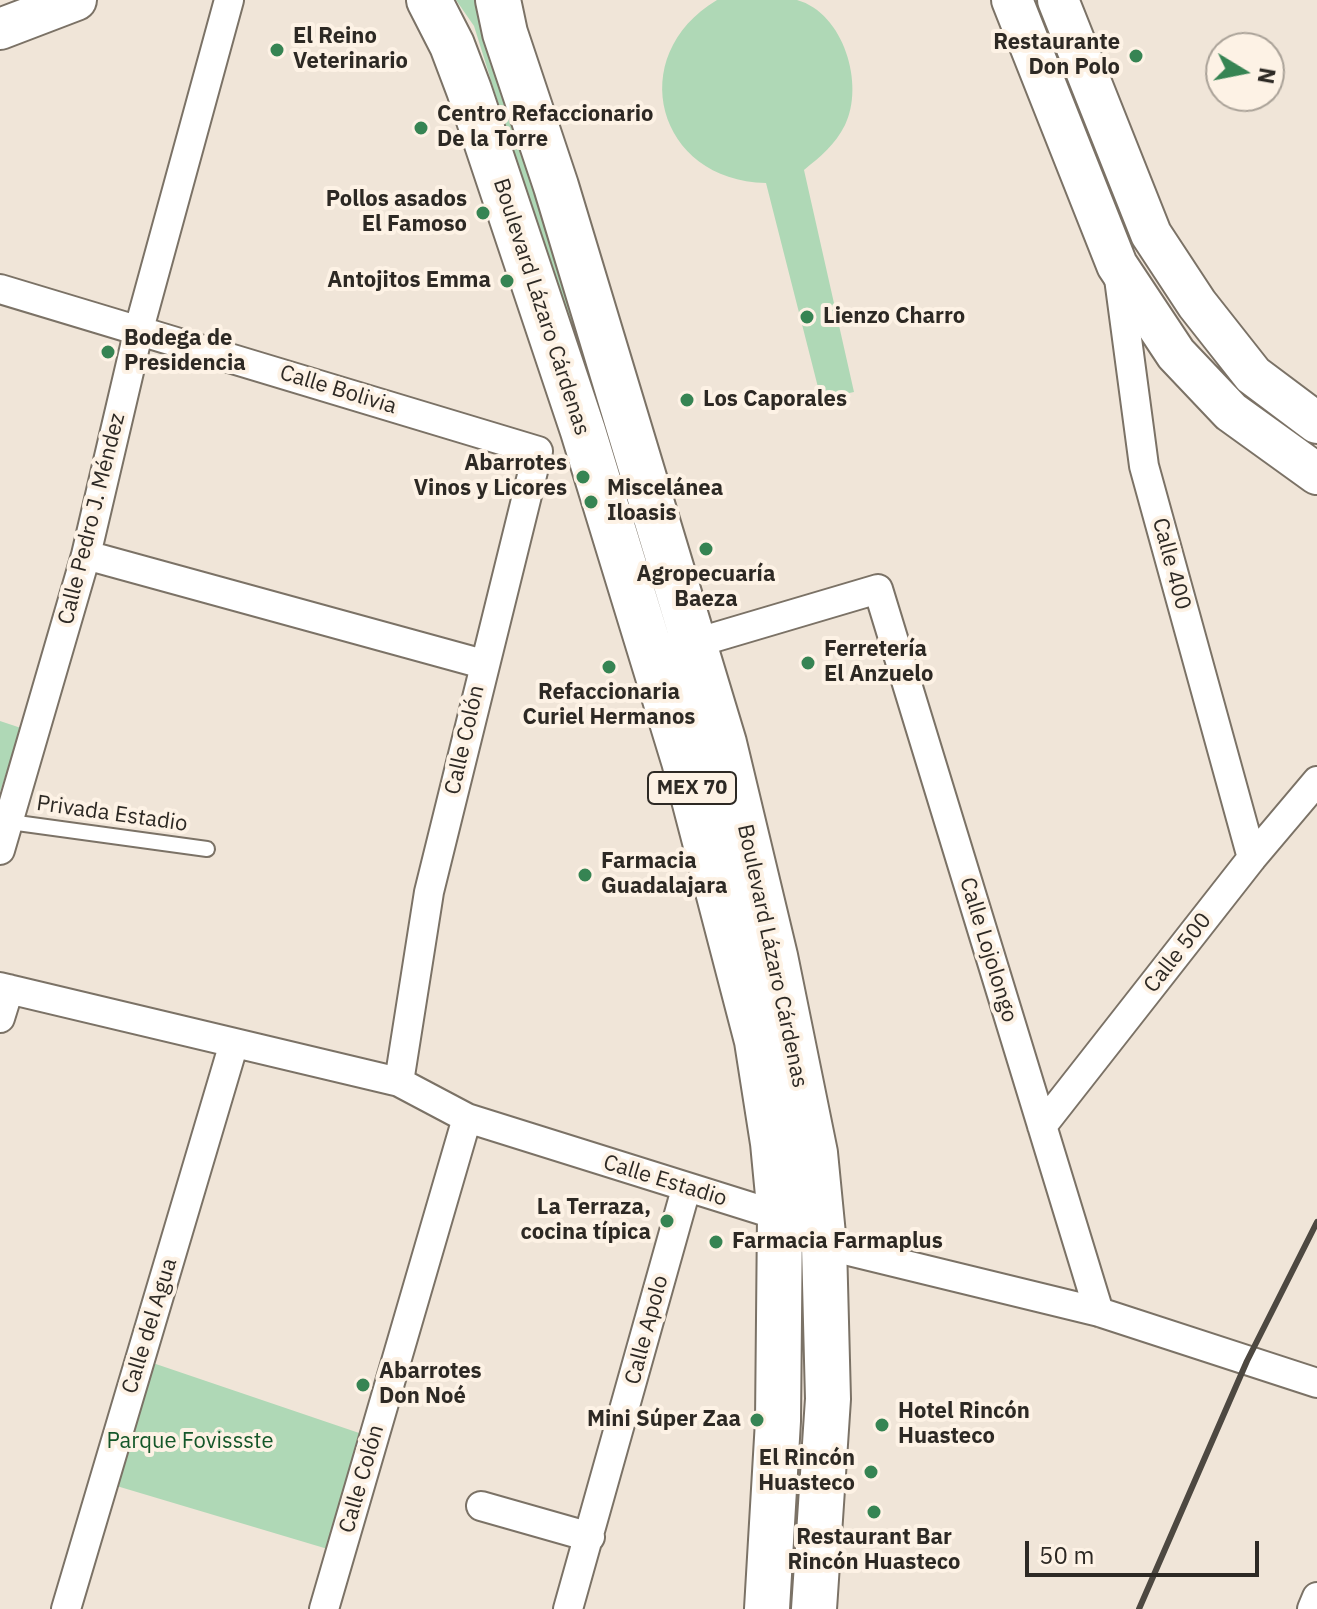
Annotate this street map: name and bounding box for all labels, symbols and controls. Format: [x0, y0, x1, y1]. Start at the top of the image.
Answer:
place label: El Reino Veterinario [293, 24, 408, 76]
place label: Restaurante Don Polo [993, 30, 1120, 82]
north arrow [1205, 32, 1285, 112]
marker: El Reino Veterinario [268, 41, 286, 59]
marker: Restaurante Don Polo [1127, 47, 1145, 65]
text: N [1251, 66, 1283, 86]
place label: Centro Refaccionario De la Torre [437, 102, 653, 154]
marker: Centro Refaccionario De la Torre [412, 119, 430, 137]
street label: Boulevard Lázaro Cárdenas [487, 175, 595, 439]
place label: Pollos asados El Famoso [326, 187, 467, 238]
marker: Pollos asados El Famoso [474, 204, 492, 222]
place label: Antojitos Emma [327, 268, 491, 294]
marker: Antojitos Emma [498, 272, 516, 290]
place label: Lienzo Charro [823, 304, 965, 330]
marker: Lienzo Charro [798, 308, 816, 326]
place label: Bodega de Presidencia [124, 326, 246, 378]
marker: Bodega de Presidencia [99, 343, 117, 361]
street label: Calle Bolivia [276, 360, 400, 420]
place label: Los Caporales [703, 387, 847, 413]
marker: Los Caporales [678, 391, 696, 409]
street label: Calle Pedro J. Méndez [53, 410, 131, 628]
place label: Abarrotes Vinos y Licores [414, 451, 567, 502]
marker: Abarrotes Vinos y Licores [574, 468, 592, 486]
place label: Miscelánea Iloasis [607, 476, 723, 528]
marker: Miscelánea Iloasis [582, 493, 600, 511]
street label: Calle 400 [1146, 515, 1196, 613]
marker: Agropecuaría Baeza [697, 540, 715, 558]
place label: Agropecuaría Baeza [637, 562, 775, 614]
place label: Ferretería El Anzuelo [824, 637, 933, 688]
marker: Ferretería El Anzuelo [799, 654, 817, 672]
marker: Refaccionaria Curiel Hermanos [600, 658, 618, 676]
place label: Refaccionaria Curiel Hermanos [523, 680, 695, 732]
street label: Calle Colón [440, 683, 490, 797]
road number: MEX 70 [648, 772, 736, 804]
street label: Privada Estadio [35, 790, 189, 838]
street label: Boulevard Lázaro Cárdenas [731, 822, 813, 1090]
place label: Farmacia Guadalajara [601, 849, 727, 900]
marker: Farmacia Guadalajara [576, 866, 594, 884]
street label: Calle Lojolongo [953, 874, 1023, 1026]
street label: Calle 500 [1139, 908, 1217, 998]
street label: Calle Estadio [600, 1150, 730, 1212]
place label: La Terraza, cocina típica [521, 1195, 651, 1246]
marker: La Terraza, cocina típica [658, 1212, 676, 1230]
place label: Farmacia Farmaplus [732, 1229, 943, 1255]
marker: Farmacia Farmaplus [707, 1233, 725, 1251]
street label: Calle del Agua [117, 1255, 183, 1397]
street label: Calle Apolo [620, 1272, 674, 1388]
place label: Abarrotes Don Noé [379, 1359, 482, 1410]
marker: Abarrotes Don Noé [354, 1376, 372, 1394]
place label: Hotel Rincón Huasteco [898, 1399, 1030, 1450]
place label: Mini Súper Zaa [587, 1407, 741, 1433]
marker: Mini Súper Zaa [748, 1411, 766, 1429]
marker: Hotel Rincón Huasteco [873, 1416, 891, 1434]
street label: Calle Colón [334, 1422, 390, 1536]
park label: Parque Fovissste [107, 1429, 273, 1455]
place label: El Rincón Huasteco [758, 1446, 855, 1498]
marker: El Rincón Huasteco [862, 1463, 880, 1481]
marker: Restaurant Bar Rincón Huasteco [865, 1503, 883, 1521]
place label: Restaurant Bar Rincón Huasteco [787, 1525, 961, 1576]
scale bar [1029, 1525, 1263, 1575]
text: 50 m [1039, 1539, 1094, 1571]

